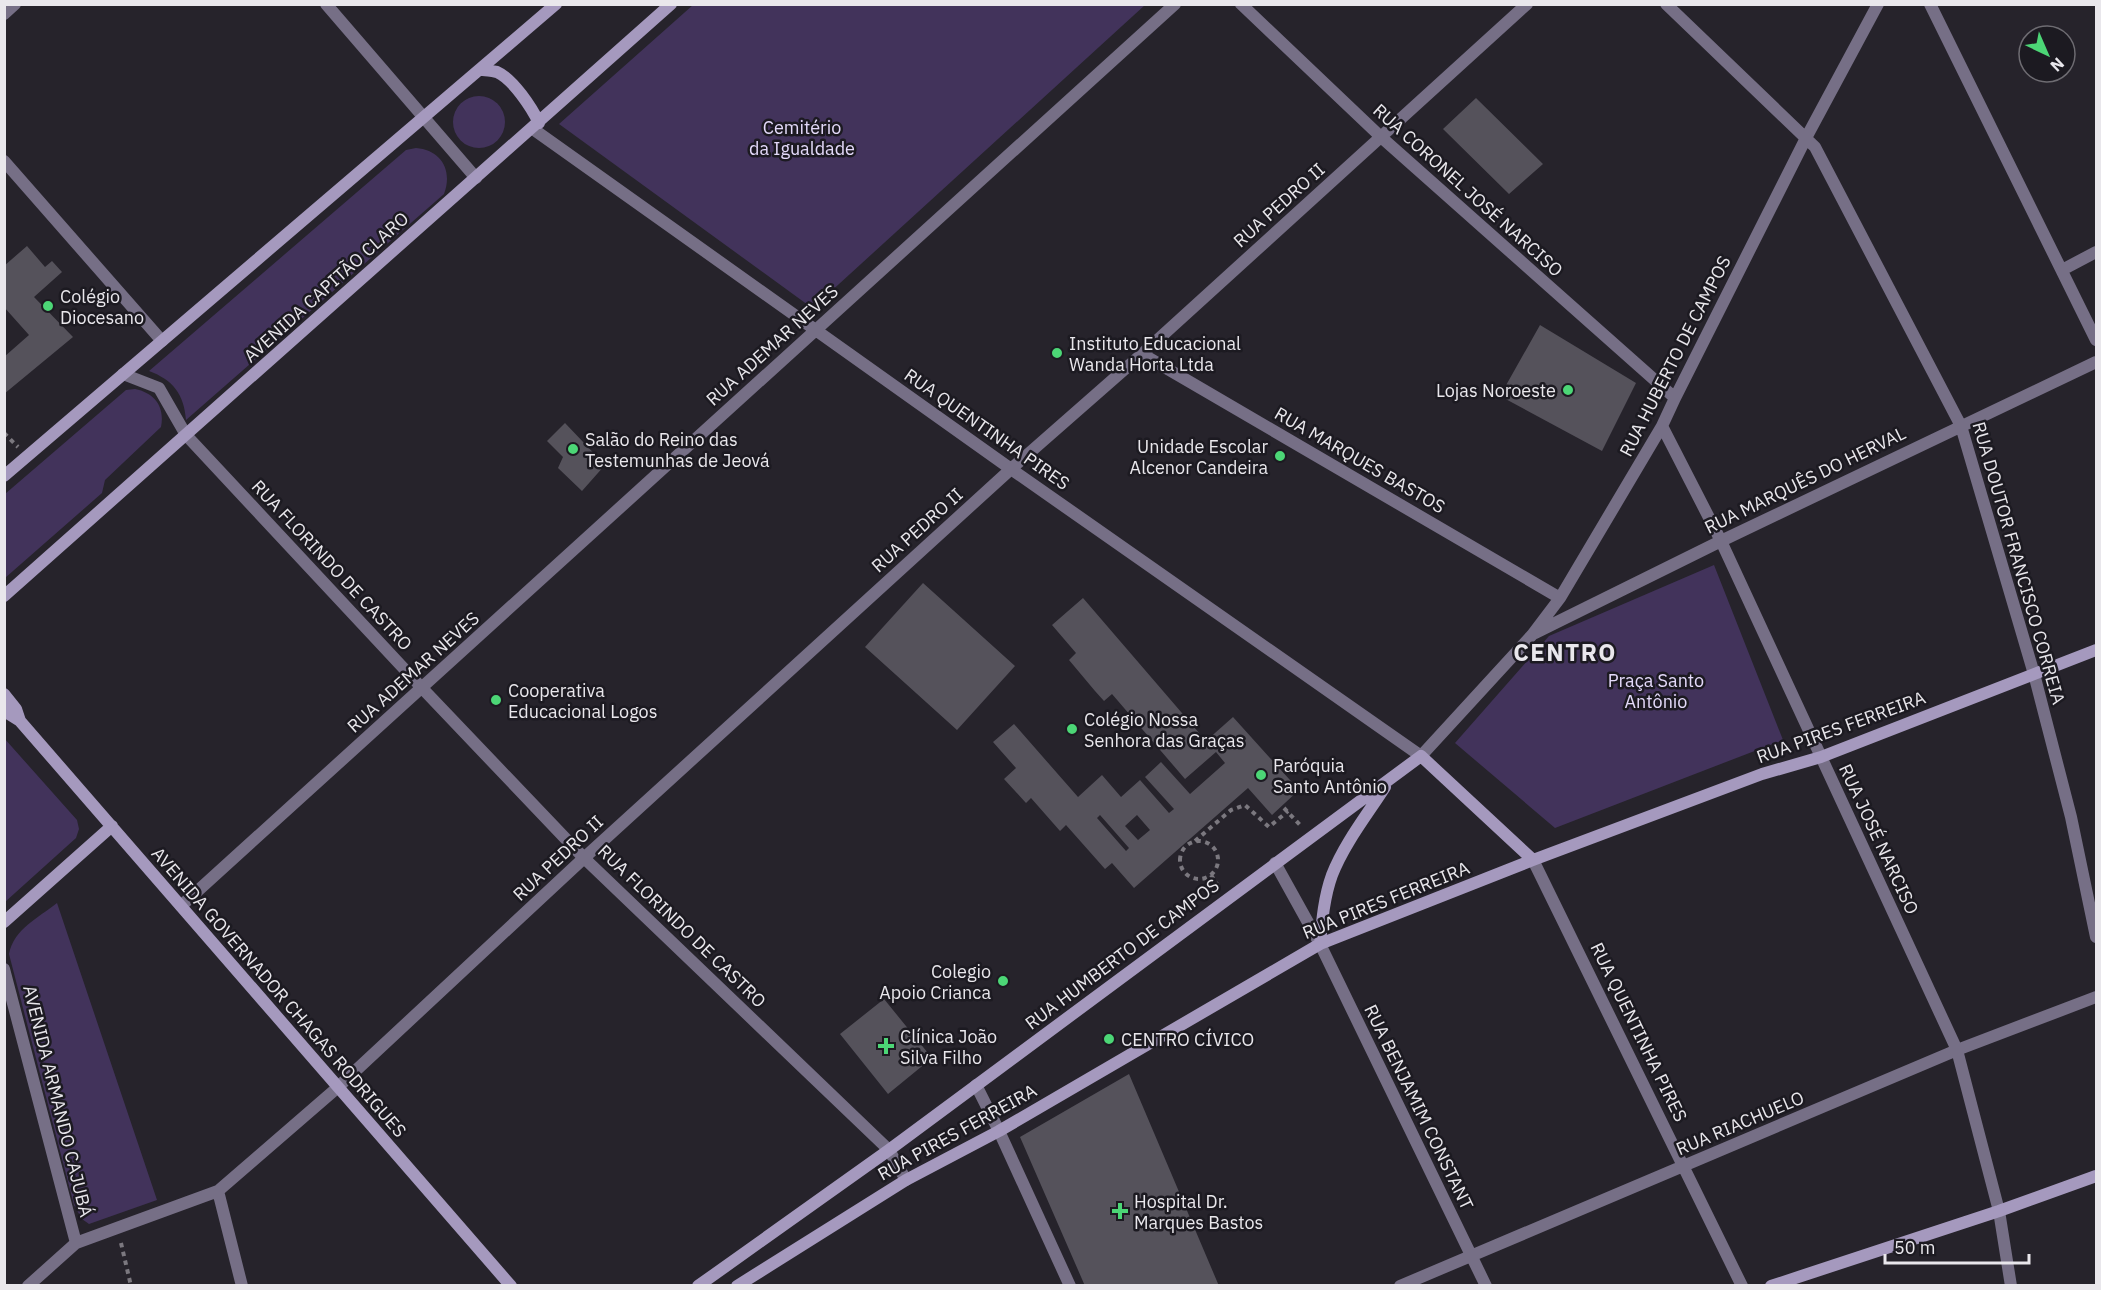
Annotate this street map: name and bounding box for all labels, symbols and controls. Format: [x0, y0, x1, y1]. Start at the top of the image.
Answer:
north arrow [2017, 24, 2077, 84]
text: N [2046, 54, 2069, 76]
street label: RUA CORONEL JOSÉ NARCISO [1368, 99, 1568, 281]
park label: Cemitério da Igualdade [749, 116, 855, 160]
street label: RUA PEDRO II [1228, 158, 1330, 252]
street label: AVENIDA CAPITÃO CLARO [239, 207, 413, 367]
street label: RUA HUBERTO DE CAMPOS [1614, 252, 1736, 460]
street label: RUA ADEMAR NEVES [701, 280, 843, 410]
place label: Colégio Diocesano [60, 285, 144, 329]
marker: Colégio Diocesano [41, 299, 55, 313]
place label: Instituto Educacional Wanda Horta Ltda [1069, 332, 1241, 376]
marker: Instituto Educacional Wanda Horta Ltda [1050, 346, 1064, 360]
street label: RUA QUENTINHA PIRES [900, 363, 1074, 495]
place label: Lojas Noroeste [1436, 379, 1556, 402]
marker: Lojas Noroeste [1561, 383, 1575, 397]
street label: RUA MARQUES BASTOS [1271, 402, 1449, 518]
street label: RUA DOUTOR FRANCISCO CORREIA [1968, 419, 2071, 707]
street label: RUA MARQUÊS DO HERVAL [1701, 421, 1909, 539]
place label: Salão do Reino das Testemunhas de Jeová [585, 428, 770, 472]
place label: Unidade Escolar Alcenor Candeira [1130, 435, 1268, 479]
marker: Salão do Reino das Testemunhas de Jeová [566, 442, 580, 456]
marker: Unidade Escolar Alcenor Candeira [1273, 449, 1287, 463]
street label: RUA FLORINDO DE CASTRO [247, 475, 417, 655]
street label: RUA PEDRO II [866, 483, 968, 577]
street label: RUA ADEMAR NEVES [342, 607, 484, 737]
district label: CENTRO [1513, 636, 1617, 668]
park label: Praça Santo Antônio [1608, 669, 1704, 713]
place label: Cooperativa Educacional Logos [508, 679, 657, 723]
street label: RUA PIRES FERREIRA [1753, 686, 1929, 768]
marker: Cooperativa Educacional Logos [489, 693, 503, 707]
place label: Colégio Nossa Senhora das Graças [1084, 708, 1244, 752]
marker: Colégio Nossa Senhora das Graças [1065, 722, 1079, 736]
place label: Paróquia Santo Antônio [1273, 754, 1387, 798]
street label: RUA JOSÉ NARCISO [1834, 760, 1924, 918]
marker: Paróquia Santo Antônio [1254, 768, 1268, 782]
street label: RUA PEDRO II [508, 810, 608, 906]
street label: RUA FLORINDO DE CASTRO [593, 840, 771, 1012]
street label: AVENIDA GOVERNADOR CHAGAS RODRIGUES [147, 842, 411, 1142]
street label: RUA PIRES FERREIRA [1299, 856, 1473, 944]
street label: RUA HUMBERTO DE CAMPOS [1020, 873, 1224, 1035]
street label: RUA QUENTINHA PIRES [1586, 939, 1692, 1125]
place label: Colegio Apoio Crianca [879, 960, 991, 1004]
marker: Colegio Apoio Crianca [996, 974, 1010, 988]
street label: AVENIDA ARMANDO CAJUBÁ [18, 983, 98, 1220]
street label: RUA BENJAMIM CONSTANT [1359, 1001, 1479, 1213]
place label: Clínica João Silva Filho [900, 1025, 997, 1069]
place label: CENTRO CÍVICO [1121, 1028, 1254, 1051]
marker: CENTRO CÍVICO [1102, 1032, 1116, 1046]
marker: Clínica João Silva Filho [877, 1037, 895, 1055]
street label: RUA PIRES FERREIRA [873, 1079, 1041, 1185]
street label: RUA RIACHUELO [1673, 1086, 1807, 1160]
place label: Hospital Dr. Marques Bastos [1134, 1190, 1263, 1234]
marker: Hospital Dr. Marques Bastos [1111, 1202, 1129, 1220]
scale bar [1885, 1227, 2029, 1265]
text: 50 m [1894, 1236, 1936, 1259]

